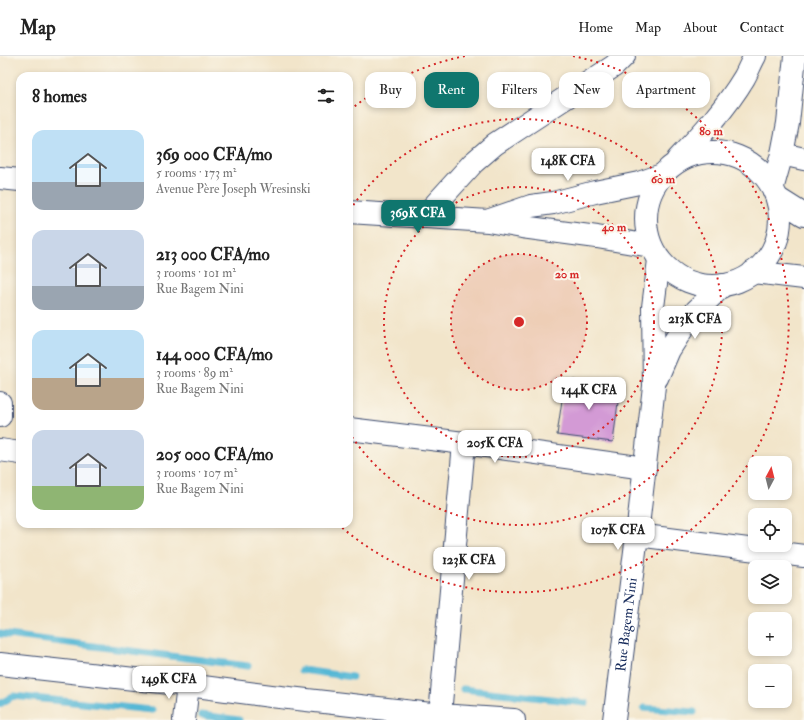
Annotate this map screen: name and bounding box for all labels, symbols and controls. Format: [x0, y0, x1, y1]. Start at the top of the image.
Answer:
text: Map [20, 16, 56, 40]
text: Home [578, 19, 613, 36]
text: Map [635, 19, 661, 36]
text: About [683, 19, 717, 36]
text: Contact [739, 19, 784, 36]
chip: Buy [365, 72, 416, 108]
chip: Rent [424, 72, 479, 108]
chip: Filters [487, 72, 551, 108]
chip: New [559, 72, 614, 108]
chip: Apartment [622, 72, 710, 108]
icon: filters [315, 85, 337, 107]
text: 8 homes [32, 86, 87, 107]
text: 80 m [699, 124, 723, 139]
text: 369 000 CFA/mo [156, 144, 272, 165]
icon: home [64, 146, 112, 194]
pin: 148K CFA [527, 148, 609, 182]
text: 148K CFA [540, 153, 596, 169]
text: 5 rooms · 173 m² [156, 165, 236, 181]
text: 60 m [651, 172, 676, 187]
text: Avenue Père Joseph Wresinski [156, 181, 311, 197]
pin: 369K CFA [377, 200, 459, 234]
text: 369K CFA [390, 205, 446, 221]
text: 40 m [601, 220, 627, 235]
text: 213 000 CFA/mo [156, 244, 270, 265]
icon: home [64, 246, 112, 294]
text: 3 rooms · 101 m² [156, 265, 236, 281]
text: 20 m [555, 267, 580, 282]
text: Rue Bagem Nini [156, 281, 244, 297]
pin: 213K CFA [654, 306, 736, 340]
text: 213K CFA [668, 311, 722, 327]
centre of rings [512, 315, 526, 329]
text: 144 000 CFA/mo [156, 344, 273, 365]
icon: home [64, 346, 112, 394]
text: 3 rooms · 89 m² [156, 365, 233, 381]
pin: 144K CFA [548, 377, 630, 411]
text: Rue Bagem Nini [156, 381, 244, 397]
text: 144K CFA [561, 382, 617, 398]
pin: 205K CFA [454, 430, 536, 464]
text: 205K CFA [467, 435, 523, 451]
text: 205 000 CFA/mo [156, 444, 273, 465]
icon: home [64, 446, 112, 494]
north arrow [748, 456, 792, 500]
map controls [748, 456, 792, 708]
text: 3 rooms · 107 m² [156, 465, 237, 481]
text: Rue Bagem Nini [156, 481, 244, 497]
button: locate [748, 508, 792, 552]
pin: 107K CFA [577, 517, 659, 551]
text: 107K CFA [591, 522, 645, 538]
pin: 123K CFA [428, 547, 510, 581]
text: 123K CFA [442, 552, 496, 568]
button: layers [748, 560, 792, 604]
street label: Rue Bagem Nini [612, 577, 641, 673]
button: + [748, 612, 792, 656]
button: − [748, 664, 792, 708]
pin: 149K CFA [128, 666, 210, 700]
text: 149K CFA [141, 671, 197, 687]

